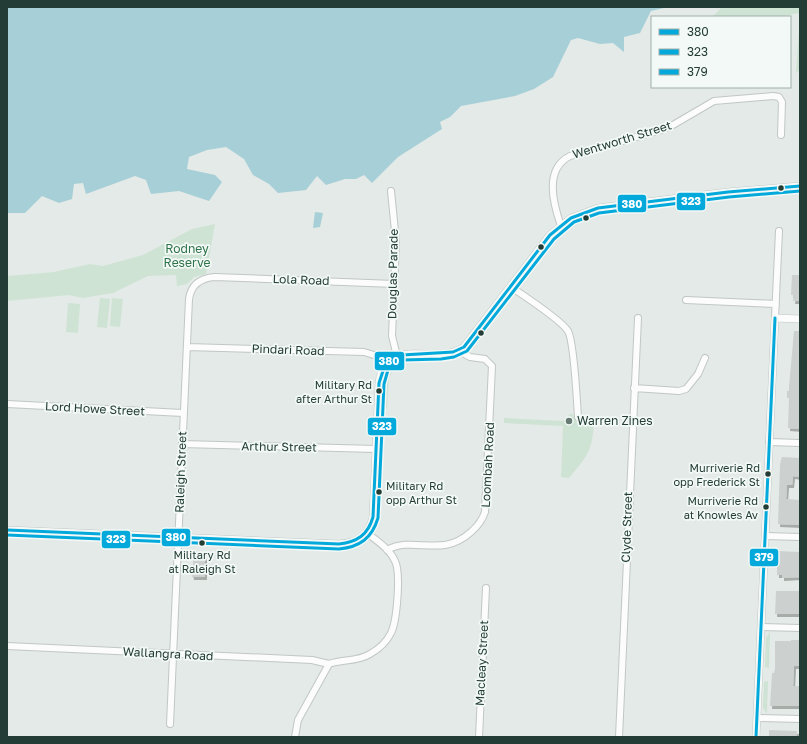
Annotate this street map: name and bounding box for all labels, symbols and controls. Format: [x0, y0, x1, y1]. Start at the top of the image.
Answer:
legend [651, 16, 791, 88]
text: 380 [687, 24, 709, 39]
text: 323 [687, 44, 708, 59]
text: 379 [687, 64, 708, 79]
street label: Wentworth Street [571, 117, 673, 162]
unlabelled marker [776, 183, 786, 193]
line badge: 323 [676, 192, 706, 211]
line badge: 380 [617, 194, 647, 213]
text: 323 [681, 194, 701, 207]
text: 380 [622, 197, 642, 210]
unlabelled marker [581, 213, 591, 223]
street label: Douglas Parade [384, 229, 401, 319]
park label: Rodney Reserve [164, 241, 210, 270]
unlabelled marker [536, 242, 546, 252]
street label: Lola Road [272, 271, 330, 288]
unlabelled marker [476, 328, 486, 338]
street label: Pindari Road [251, 341, 325, 358]
line badge: 380 [374, 351, 405, 371]
text: 380 [379, 354, 399, 367]
place label: Military Rd after Arthur St [296, 378, 372, 405]
marker: Military Rd after Arthur St [374, 386, 384, 396]
street label: Lord Howe Street [45, 398, 146, 419]
place label: Warren Zines [577, 413, 653, 428]
marker: Warren Zines [564, 416, 574, 426]
line badge: 323 [367, 417, 397, 436]
text: 323 [372, 419, 392, 432]
street label: Loombah Road [478, 422, 497, 508]
street label: Raleigh Street [172, 431, 189, 513]
street label: Arthur Street [241, 438, 317, 455]
place label: Murriverie Rd opp Frederick St [673, 461, 760, 488]
marker: Murriverie Rd opp Frederick St [763, 469, 773, 479]
place label: Military Rd opp Arthur St [386, 479, 457, 506]
marker: Military Rd opp Arthur St [374, 487, 384, 497]
street label: Clyde Street [618, 491, 635, 563]
place label: Murriverie Rd at Knowles Av [684, 494, 758, 521]
marker: Murriverie Rd at Knowles Av [761, 502, 771, 512]
line badge: 380 [161, 528, 191, 547]
line badge: 323 [101, 530, 131, 549]
text: 380 [166, 530, 186, 543]
text: 323 [106, 532, 126, 545]
marker: Military Rd at Raleigh St [197, 538, 207, 548]
place label: Military Rd at Raleigh St [168, 548, 236, 575]
line badge: 379 [749, 548, 779, 567]
text: 379 [754, 550, 774, 563]
street label: Macleay Street [472, 619, 491, 706]
street label: Wallangra Road [122, 644, 214, 663]

